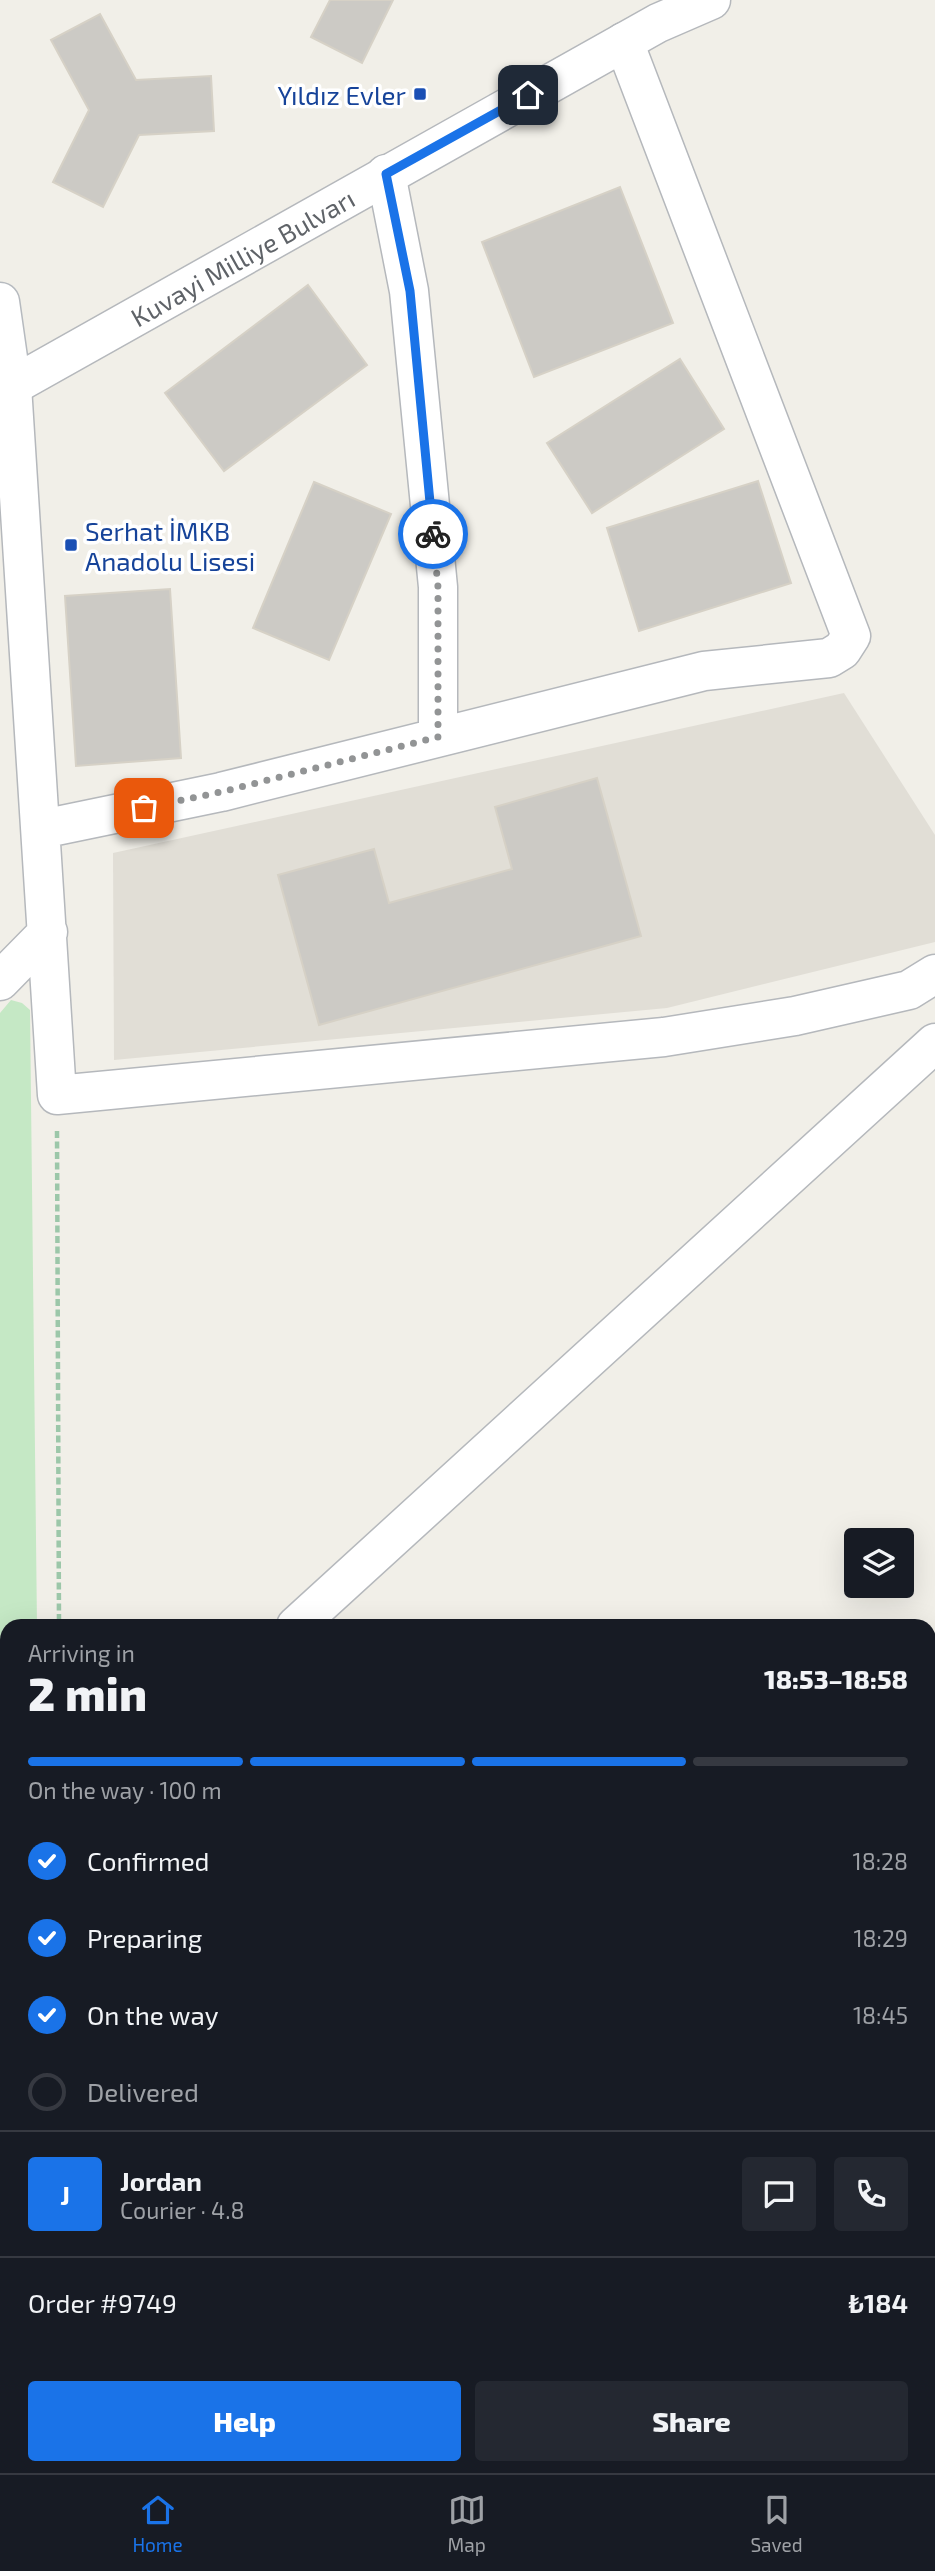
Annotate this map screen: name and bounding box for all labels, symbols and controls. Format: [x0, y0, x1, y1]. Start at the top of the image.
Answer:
pin [498, 65, 558, 125]
icon: home [509, 76, 547, 114]
place label: Yıldız Evler [278, 79, 406, 110]
marker: Yıldız Evler [412, 86, 428, 102]
street label: Kuvayi Milliye Bulvarı [125, 182, 359, 332]
courier [398, 499, 468, 569]
place label: Serhat İMKB Anadolu Lisesi [85, 515, 255, 576]
icon: bike [414, 515, 452, 553]
marker: Serhat İMKB Anadolu Lisesi [63, 537, 79, 553]
pin [114, 778, 174, 838]
icon: bag [125, 789, 163, 827]
map controls [844, 1528, 914, 1598]
button: layers [844, 1528, 914, 1598]
text: Arriving in [28, 1639, 135, 1667]
text: 18:53–18:58 [764, 1663, 908, 1694]
text: 2 min [28, 1665, 147, 1720]
text: On the way · 100 m [28, 1776, 222, 1804]
icon: check [28, 1842, 66, 1880]
text: Confirmed [87, 1845, 210, 1876]
text: 18:28 [853, 1847, 908, 1875]
icon: check [28, 1919, 66, 1957]
text: Preparing [87, 1922, 202, 1953]
text: 18:29 [853, 1924, 908, 1952]
icon: check [28, 1996, 66, 2034]
text: On the way [87, 1999, 218, 2030]
text: 18:45 [853, 2001, 908, 2029]
text: Delivered [87, 2076, 199, 2107]
button: chat [742, 2157, 816, 2231]
button: phone [834, 2157, 908, 2231]
text: Jordan [120, 2165, 202, 2196]
text: J [60, 2179, 70, 2210]
text: Courier · 4.8 [120, 2196, 244, 2224]
text: Order #9749 [28, 2287, 177, 2318]
text: ₺184 [849, 2287, 908, 2318]
button: Help [28, 2381, 461, 2461]
button: Share [475, 2381, 908, 2461]
tab: Home [132, 2491, 183, 2556]
tab: Map [448, 2491, 486, 2556]
tab: Saved [750, 2491, 803, 2556]

